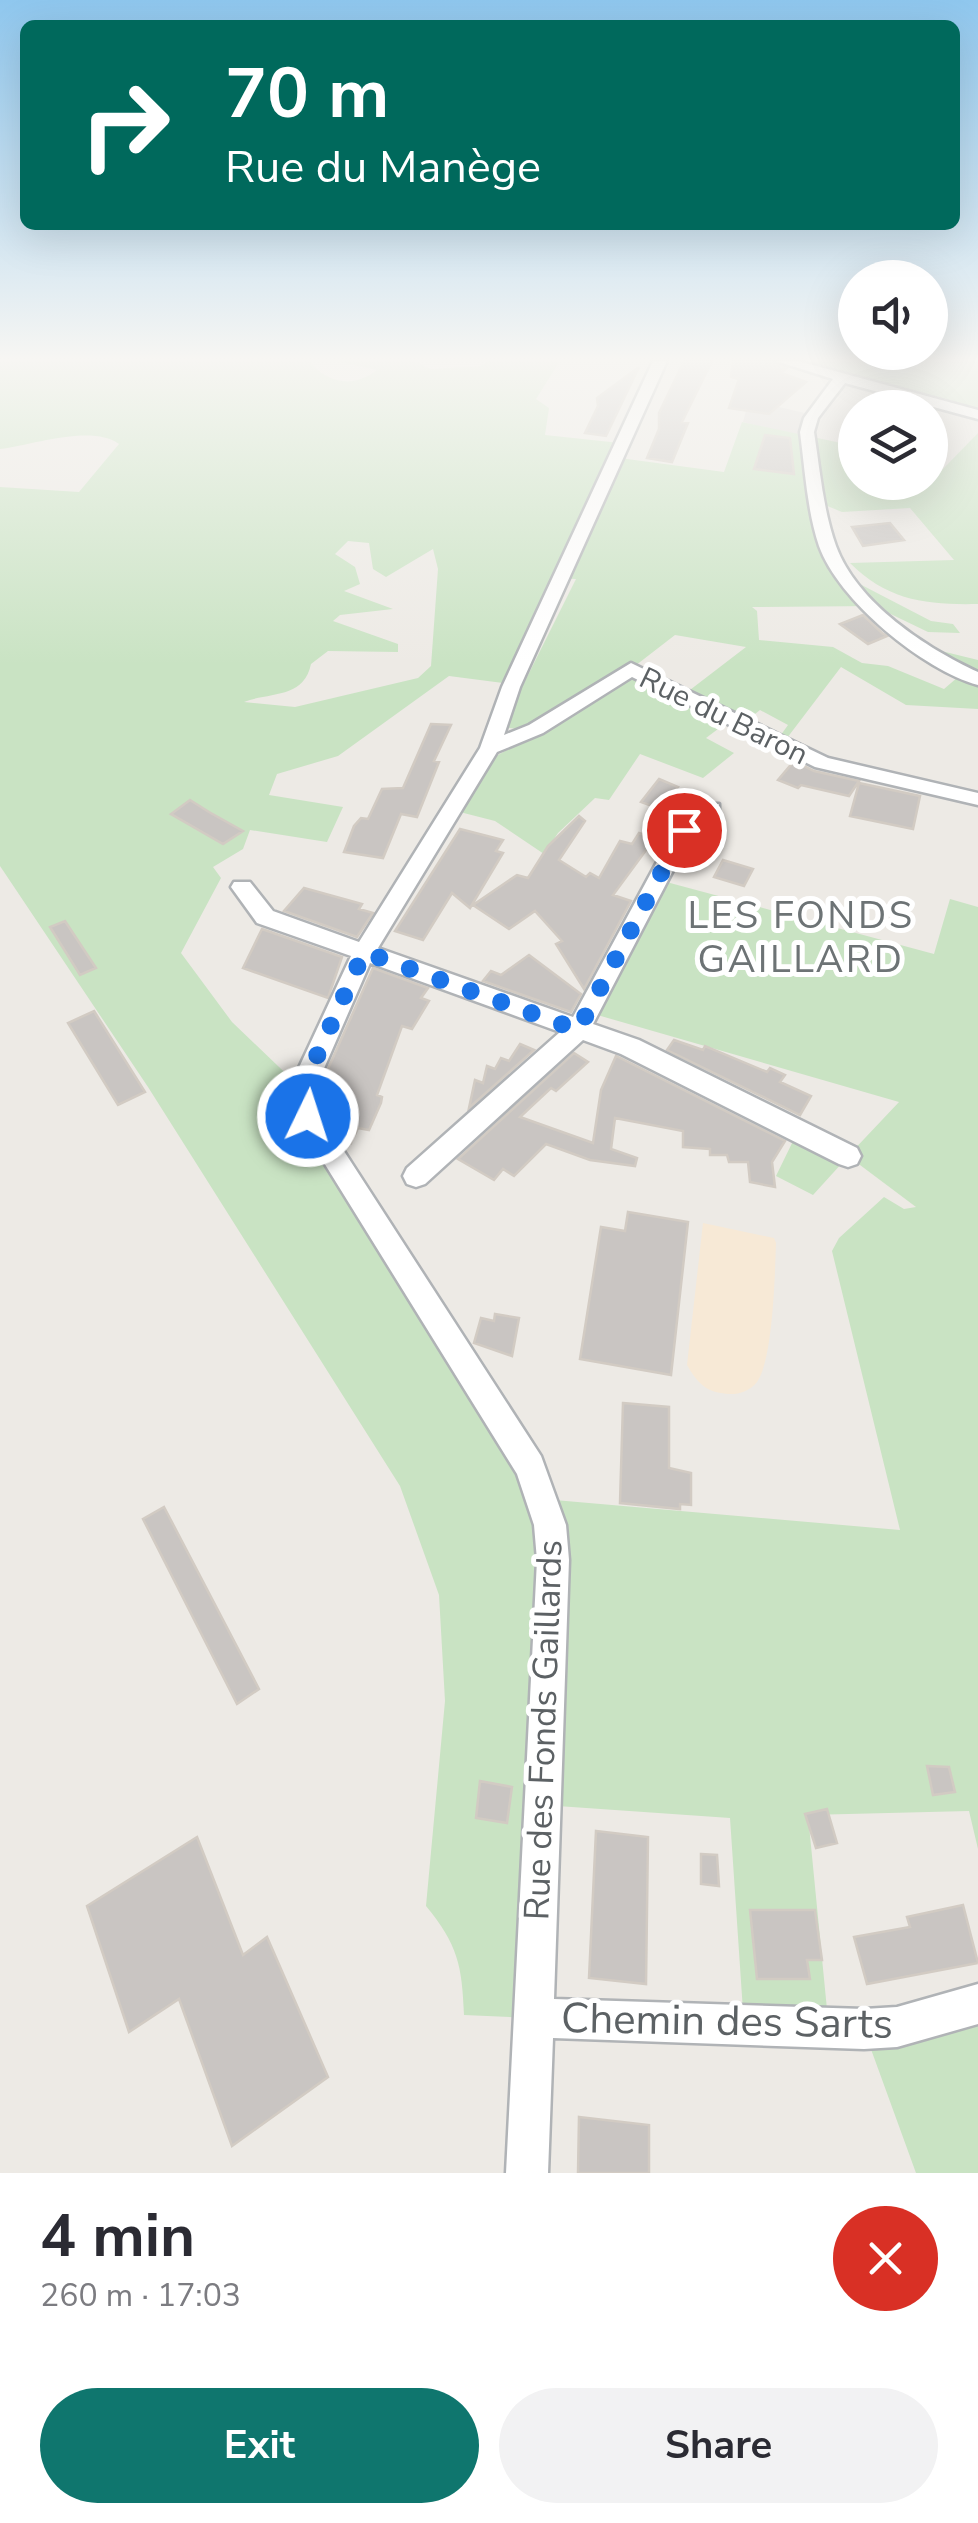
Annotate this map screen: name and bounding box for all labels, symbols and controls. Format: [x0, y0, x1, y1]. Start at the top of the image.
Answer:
text: 70 m [225, 46, 389, 142]
icon: right [60, 60, 190, 190]
text: Rue du Manège [225, 137, 541, 198]
map controls [838, 260, 948, 500]
button: sound [838, 260, 948, 370]
button: layers [838, 390, 948, 500]
street label: Rue du Baron [633, 658, 815, 775]
pin [642, 788, 727, 873]
icon: arrive [657, 803, 712, 858]
district label: LES FONDS GAILLARD [687, 890, 915, 985]
position arrow [256, 1064, 360, 1168]
street label: Rue des Fonds Gaillards [513, 1539, 574, 1921]
street label: Chemin des Sarts [561, 1990, 893, 2053]
text: 4 min [40, 2195, 195, 2277]
button: close [833, 2206, 938, 2311]
text: 260 m · 17:03 [40, 2274, 241, 2317]
button: Exit [40, 2388, 479, 2503]
button: Share [499, 2388, 938, 2503]

